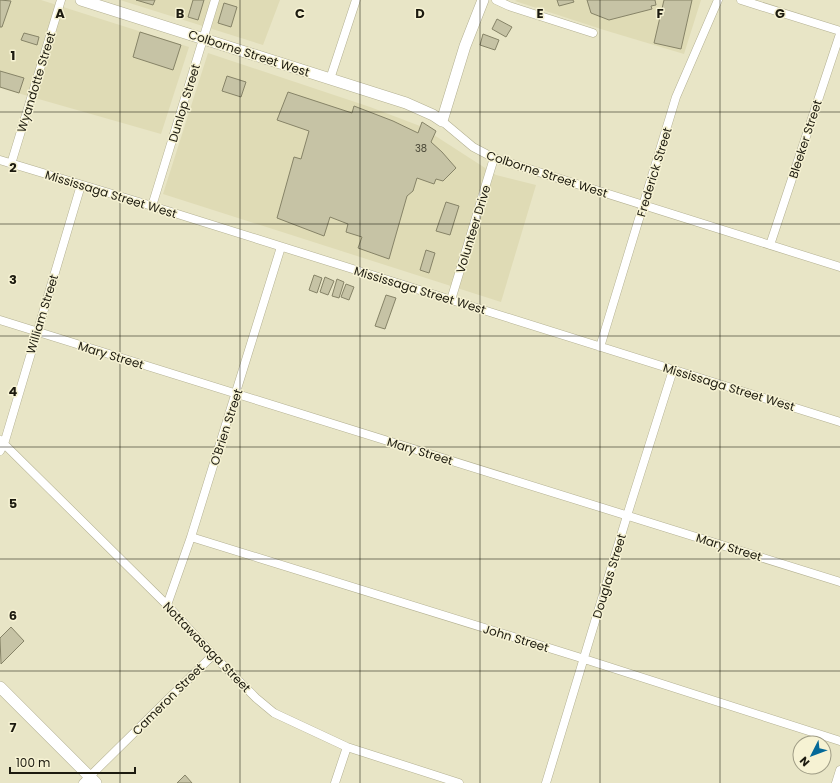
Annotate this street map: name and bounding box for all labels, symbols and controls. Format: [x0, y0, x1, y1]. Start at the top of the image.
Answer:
text: A [55, 4, 65, 23]
text: B [176, 4, 185, 23]
text: C [295, 4, 305, 23]
text: D [415, 4, 425, 23]
text: E [536, 4, 544, 23]
text: F [656, 4, 664, 23]
text: G [775, 4, 785, 23]
street label: Colborne Street West [186, 25, 312, 81]
street label: Wyandotte Street [13, 30, 59, 134]
text: 1 [11, 46, 15, 65]
street label: Dunlop Street [164, 62, 204, 144]
street label: Bleeker Street [784, 98, 826, 180]
street label: Frederick Street [632, 125, 676, 219]
house number: 38 [415, 141, 427, 156]
street label: Colborne Street West [484, 146, 610, 202]
text: 2 [9, 158, 17, 177]
street label: Mississaga Street West [43, 166, 179, 222]
street label: Volunteer Drive [452, 183, 494, 275]
street label: Mississaga Street West [352, 262, 488, 318]
text: 3 [9, 270, 17, 289]
street label: William Street [22, 272, 62, 356]
street label: Mary Street [76, 337, 146, 373]
street label: Mississaga Street West [661, 359, 797, 415]
text: 4 [9, 382, 18, 401]
street label: O'Brien Street [206, 387, 246, 467]
street label: Mary Street [385, 433, 455, 469]
text: 5 [9, 494, 17, 513]
street label: Mary Street [694, 529, 764, 565]
street label: Douglas Street [588, 532, 630, 620]
street label: Nottawasaga Street [159, 598, 255, 696]
text: 6 [9, 606, 17, 625]
street label: John Street [481, 620, 551, 656]
street label: Cameron Street [128, 659, 208, 739]
text: 7 [10, 718, 17, 737]
north arrow [792, 735, 832, 775]
scale bar [10, 749, 135, 775]
text: N [796, 753, 813, 770]
text: 100 m [16, 754, 50, 771]

